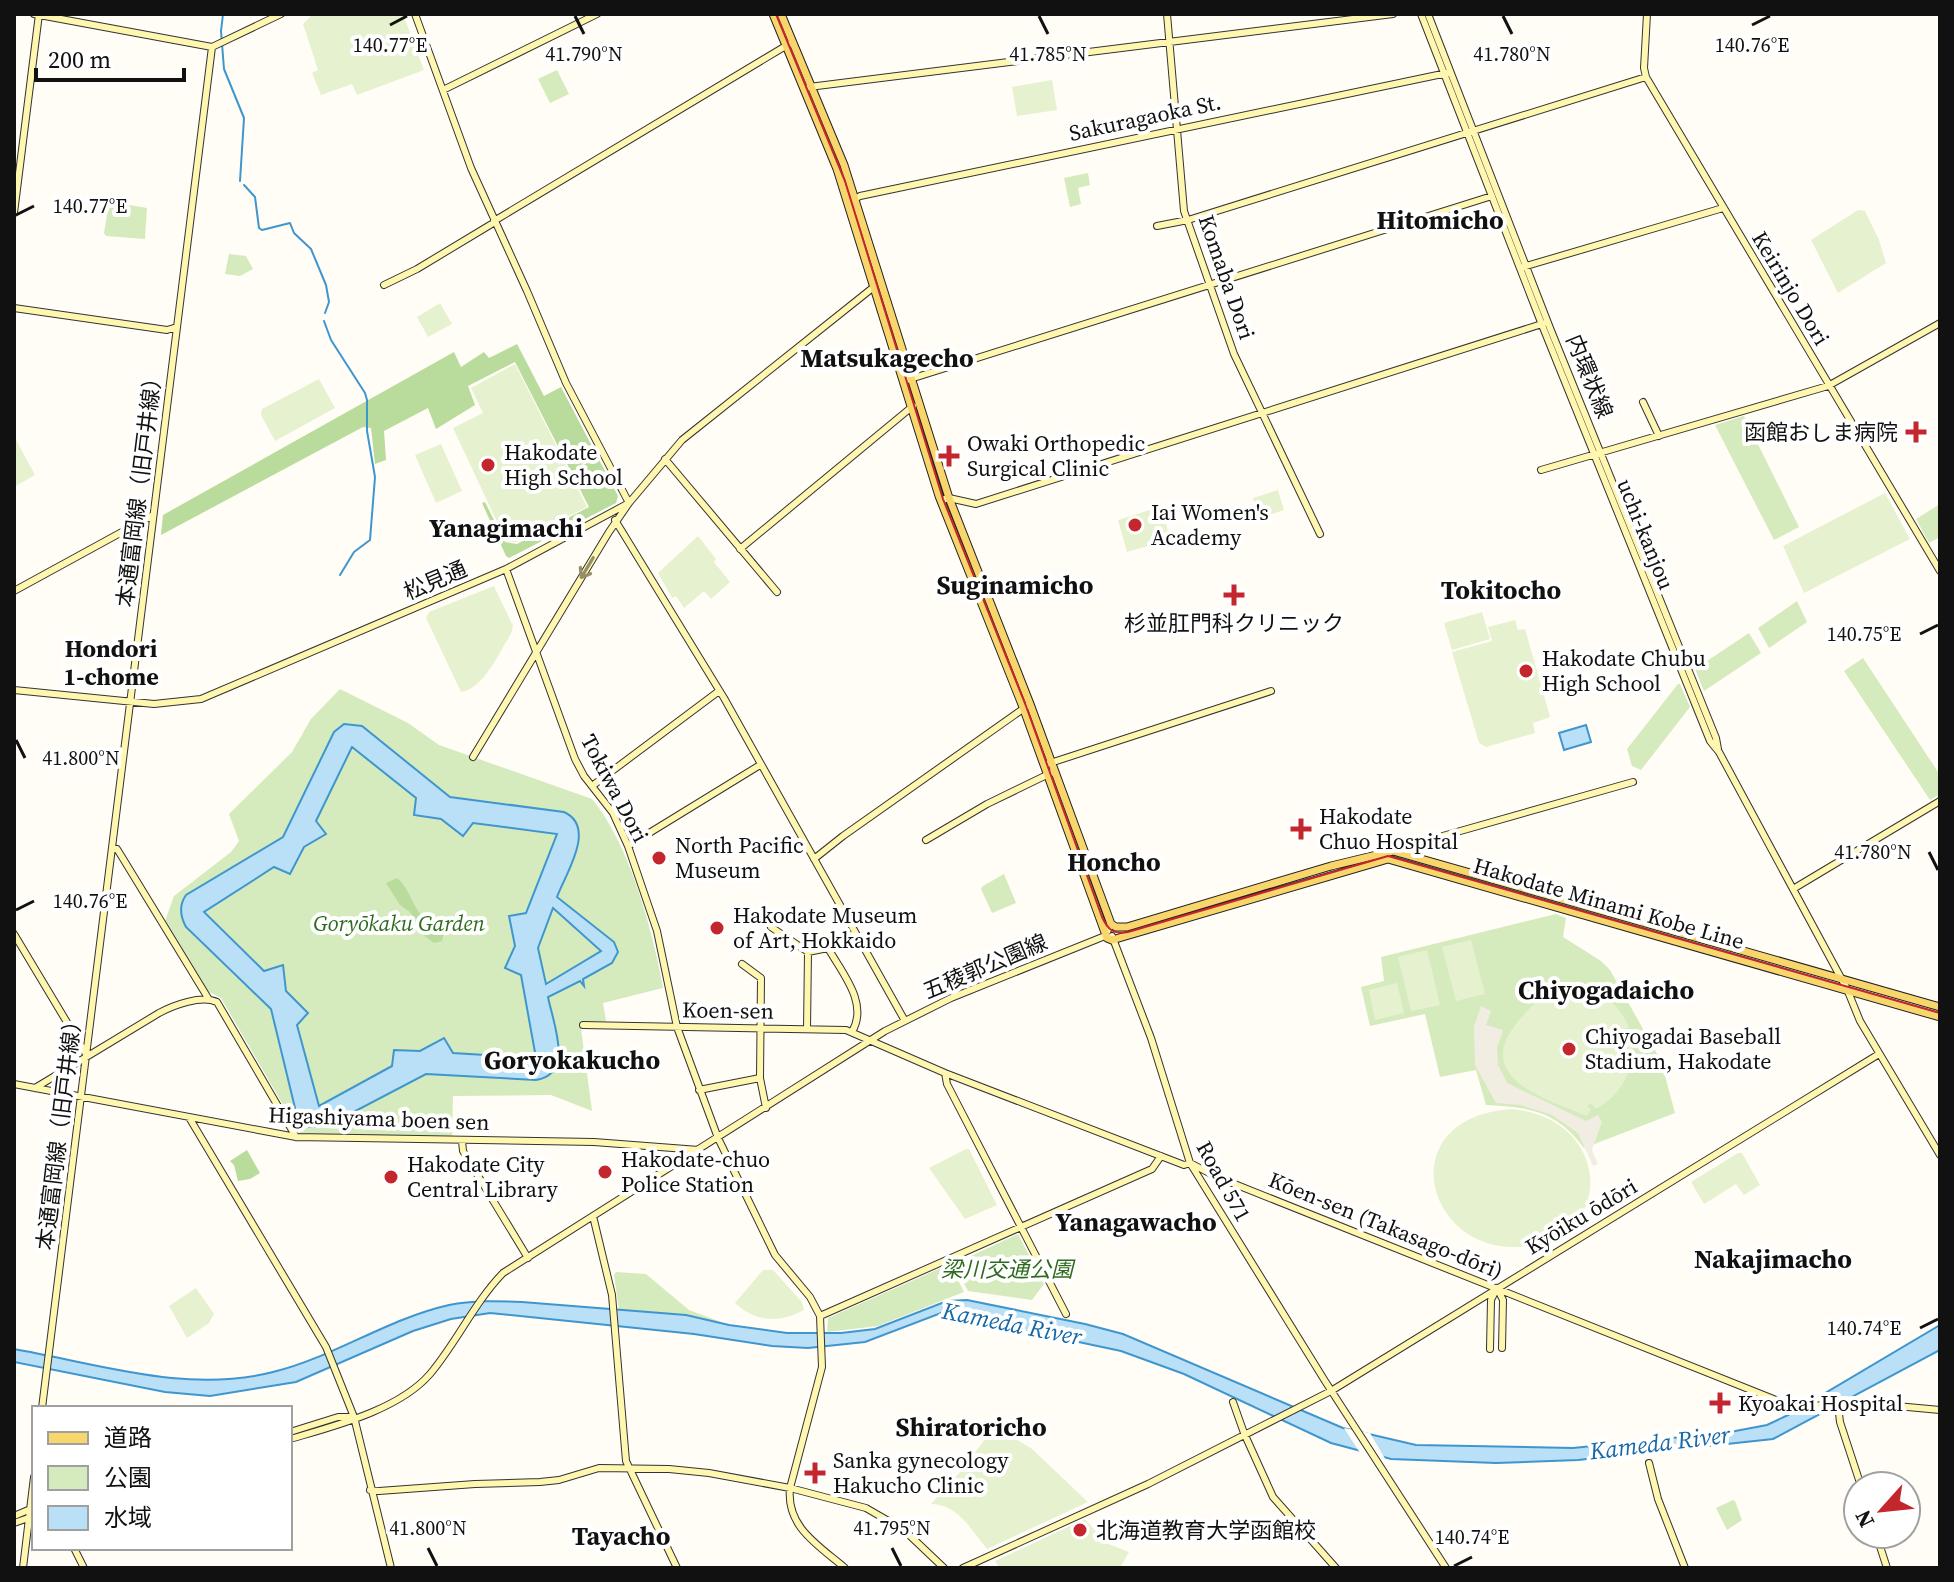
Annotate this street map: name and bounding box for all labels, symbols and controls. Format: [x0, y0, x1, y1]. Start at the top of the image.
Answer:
text: 140.77°E [353, 31, 427, 59]
text: 140.76°E [1715, 31, 1789, 59]
scale bar [36, 32, 184, 82]
text: 41.790°N [545, 40, 623, 68]
text: 41.785°N [1009, 40, 1087, 68]
text: 41.780°N [1473, 40, 1551, 68]
text: 200 m [48, 43, 111, 76]
street label: Sakuragaoka St. [1066, 86, 1224, 148]
text: 140.77°E [53, 192, 127, 220]
district label: Hitomicho [1376, 202, 1504, 238]
street label: Komaba Dori [1192, 211, 1262, 343]
street label: Keirinjo Dori [1745, 225, 1837, 351]
street label: 内環状線 [1560, 330, 1620, 422]
district label: Matsukagecho [800, 340, 974, 376]
street label: 本通富岡線（旧戸井線） [109, 365, 169, 609]
place label: 函館おしま病院 [1744, 417, 1898, 447]
marker: 函館おしま病院 [1905, 421, 1927, 443]
place label: Owaki Orthopedic Surgical Clinic [967, 428, 1146, 483]
place label: Hakodate High School [504, 437, 623, 492]
marker: Owaki Orthopedic Surgical Clinic [938, 445, 960, 467]
marker: Hakodate High School [479, 456, 497, 474]
street label: uchi-kanjou [1610, 474, 1682, 594]
place label: Iai Women's Academy [1151, 497, 1269, 552]
district label: Yanagimachi [429, 510, 583, 546]
marker: Iai Women's Academy [1126, 516, 1144, 534]
street label: 松見通 [399, 553, 471, 607]
one-way arrow [579, 556, 595, 579]
district label: Suginamicho [937, 567, 1093, 603]
district label: Tokitocho [1441, 572, 1561, 608]
marker: 杉並肛門科クリニック [1223, 584, 1245, 606]
place label: 杉並肛門科クリニック [1124, 608, 1344, 638]
text: 140.75°E [1827, 620, 1901, 648]
district label: Hondori 1-chome [63, 632, 159, 693]
place label: Hakodate Chubu High School [1542, 643, 1706, 698]
marker: Hakodate Chubu High School [1517, 662, 1535, 680]
street label: Tokiwa Dori [574, 729, 656, 847]
text: 41.800°N [42, 744, 120, 772]
place label: Hakodate Chuo Hospital [1319, 801, 1458, 856]
marker: Hakodate Chuo Hospital [1290, 818, 1312, 840]
place label: North Pacific Museum [675, 830, 804, 885]
text: 41.780°N [1834, 838, 1912, 866]
district label: Honcho [1067, 844, 1161, 880]
marker: North Pacific Museum [650, 849, 668, 867]
street label: Hakodate Minami Kobe Line [1470, 850, 1748, 956]
text: 140.76°E [53, 887, 127, 915]
place label: Hakodate Museum of Art, Hokkaido [733, 900, 918, 955]
park label: Goryōkaku Garden [313, 908, 485, 938]
marker: Hakodate Museum of Art, Hokkaido [708, 919, 726, 937]
street label: 五稜郭公園線 [918, 926, 1052, 1006]
district label: Chiyogadaicho [1518, 972, 1694, 1008]
street label: Koen-sen [682, 994, 774, 1026]
street label: 本通富岡線（旧戸井線） [29, 1008, 89, 1252]
place label: Chiyogadai Baseball Stadium, Hakodate [1585, 1021, 1781, 1076]
marker: Chiyogadai Baseball Stadium, Hakodate [1560, 1040, 1578, 1058]
district label: Goryokakucho [484, 1042, 660, 1078]
street label: Higashiyama boen sen [268, 1099, 490, 1137]
street label: Road 571 [1190, 1135, 1258, 1227]
place label: Hakodate-chuo Police Station [621, 1144, 770, 1199]
place label: Hakodate City Central Library [407, 1149, 558, 1204]
marker: Hakodate-chuo Police Station [596, 1163, 614, 1181]
street label: Kōen-sen (Takasago-dōri) [1264, 1164, 1508, 1286]
marker: Hakodate City Central Library [382, 1168, 400, 1186]
street label: Kyōiku ōdōri [1519, 1171, 1643, 1261]
district label: Yanagawacho [1055, 1204, 1217, 1240]
district label: Nakajimacho [1694, 1241, 1852, 1277]
park label: 梁川交通公園 [941, 1254, 1076, 1284]
water label: Kameda River [939, 1294, 1086, 1353]
text: 140.74°E [1827, 1314, 1901, 1342]
place label: Kyoakai Hospital [1738, 1388, 1903, 1418]
marker: Kyoakai Hospital [1709, 1392, 1731, 1414]
legend [32, 1406, 292, 1550]
district label: Shiratoricho [895, 1409, 1047, 1445]
water label: Kameda River [1587, 1417, 1734, 1468]
text: 道路 [104, 1421, 152, 1454]
place label: Sanka gynecology Hakucho Clinic [833, 1445, 1009, 1500]
text: 公園 [104, 1461, 152, 1494]
marker: Sanka gynecology Hakucho Clinic [804, 1462, 826, 1484]
north arrow [1842, 1470, 1922, 1550]
text: 水域 [104, 1501, 152, 1534]
text: N [1847, 1505, 1881, 1533]
text: 41.800°N [389, 1514, 467, 1542]
text: 41.795°N [853, 1514, 931, 1542]
place label: 北海道教育大学函館校 [1096, 1515, 1316, 1545]
district label: Tayacho [572, 1518, 670, 1554]
marker: 北海道教育大学函館校 [1071, 1521, 1089, 1539]
text: 140.74°E [1435, 1523, 1509, 1551]

